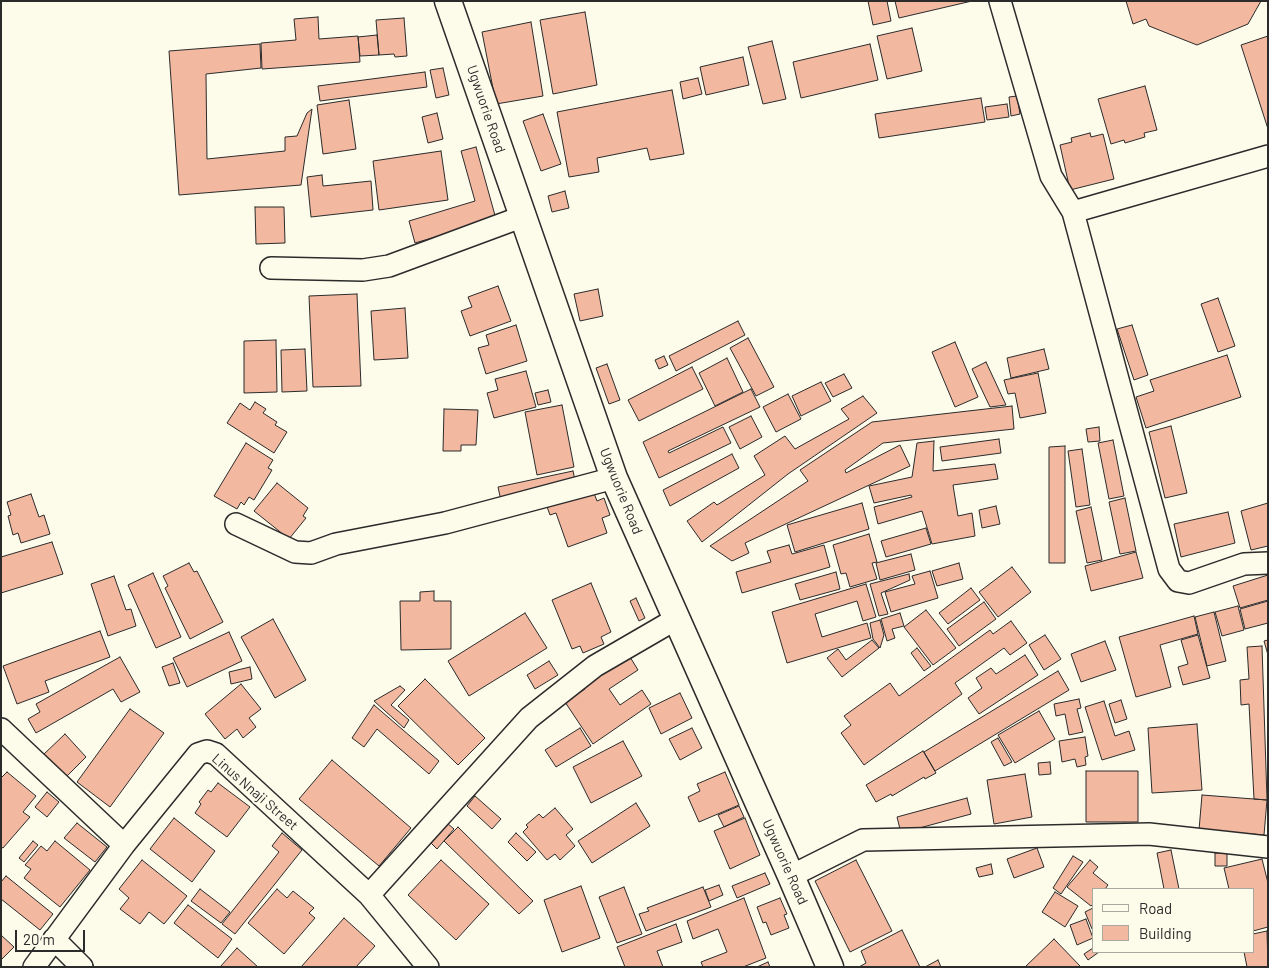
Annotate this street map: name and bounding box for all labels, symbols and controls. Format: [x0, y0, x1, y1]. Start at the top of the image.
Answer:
street label: Ugwuorie Road [463, 63, 509, 155]
street label: Ugwuorie Road [596, 445, 646, 537]
street label: Linus Nnaji Street [209, 750, 301, 834]
street label: Ugwuorie Road [759, 817, 811, 907]
legend [1092, 888, 1254, 953]
text: Road [1139, 899, 1172, 917]
scale bar [18, 920, 88, 952]
text: Building [1139, 924, 1192, 942]
text: 20 m [23, 930, 55, 948]

